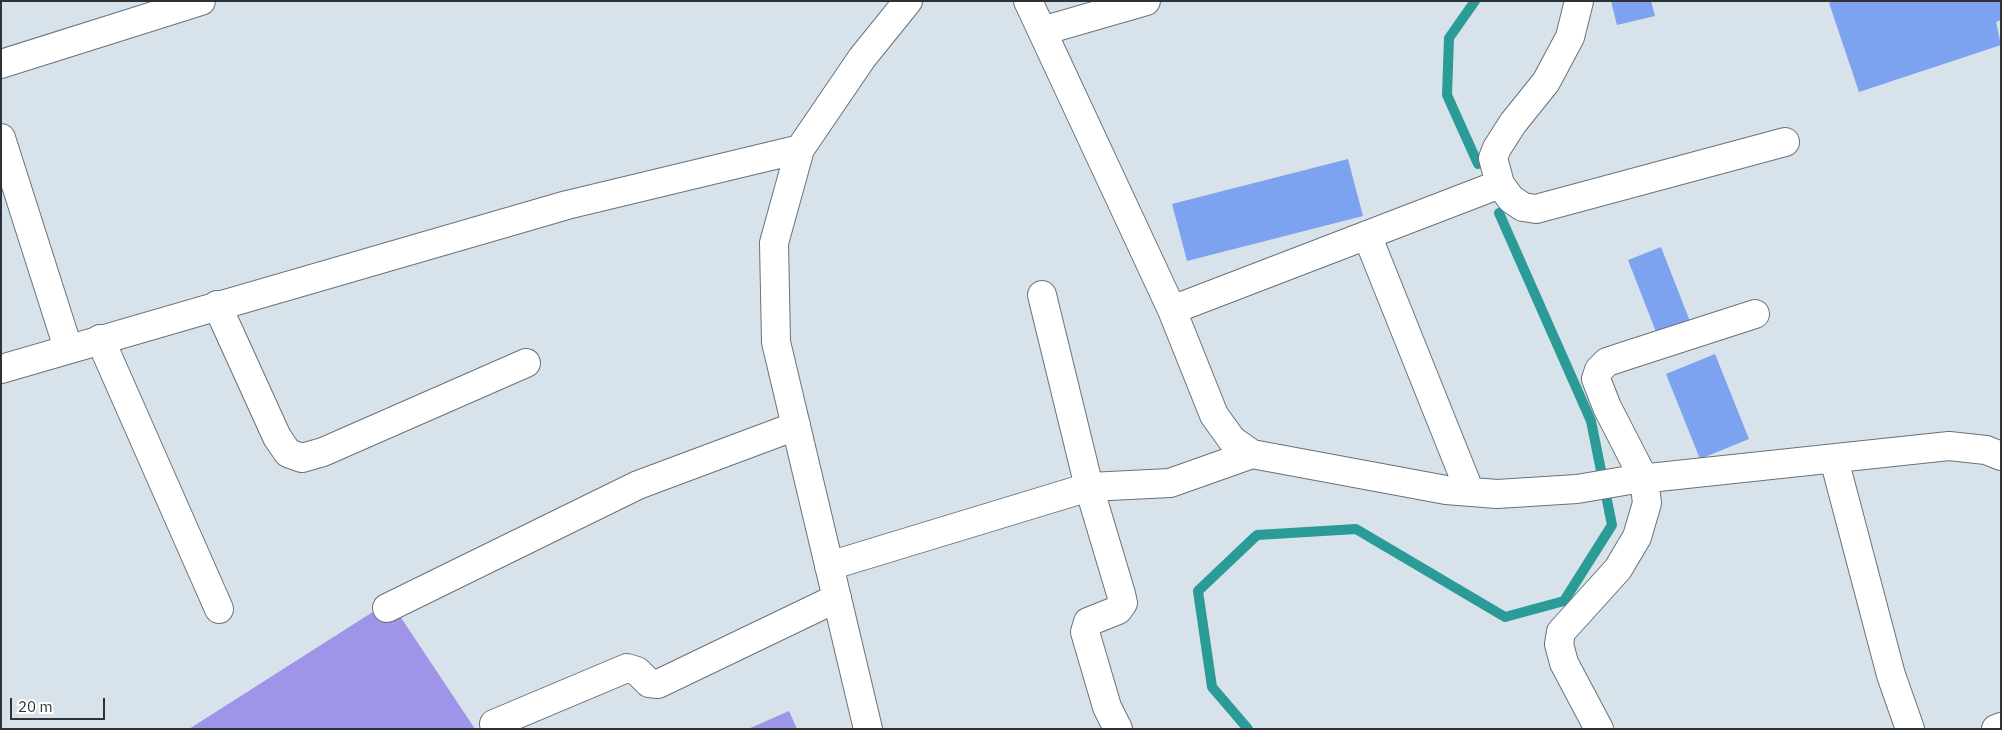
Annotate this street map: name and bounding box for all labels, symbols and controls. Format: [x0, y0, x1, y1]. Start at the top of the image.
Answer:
scale bar [12, 688, 108, 720]
text: 20 m [18, 697, 53, 716]

